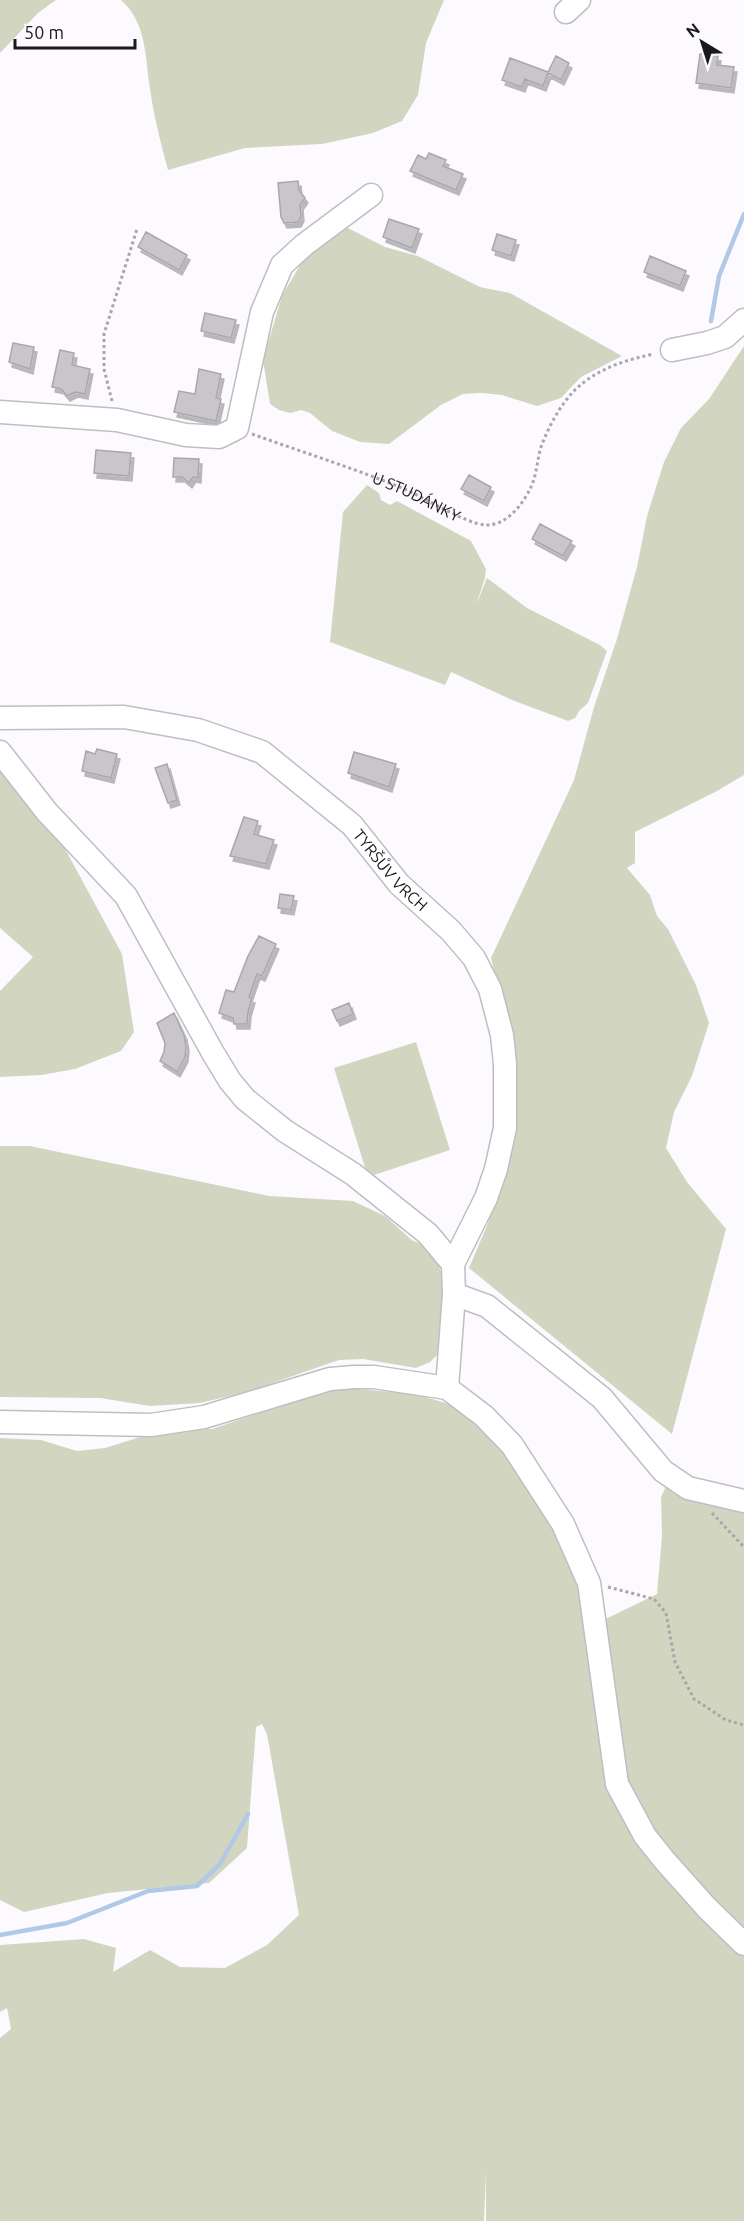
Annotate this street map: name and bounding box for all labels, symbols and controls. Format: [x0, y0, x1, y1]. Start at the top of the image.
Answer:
scale bar [15, 12, 135, 50]
north arrow [672, 12, 732, 72]
text: N [683, 19, 703, 41]
text: 50 m [24, 22, 64, 42]
street label: U STUDÁNKY [370, 468, 464, 525]
street label: TYRŠŮV VRCH [350, 826, 431, 914]

